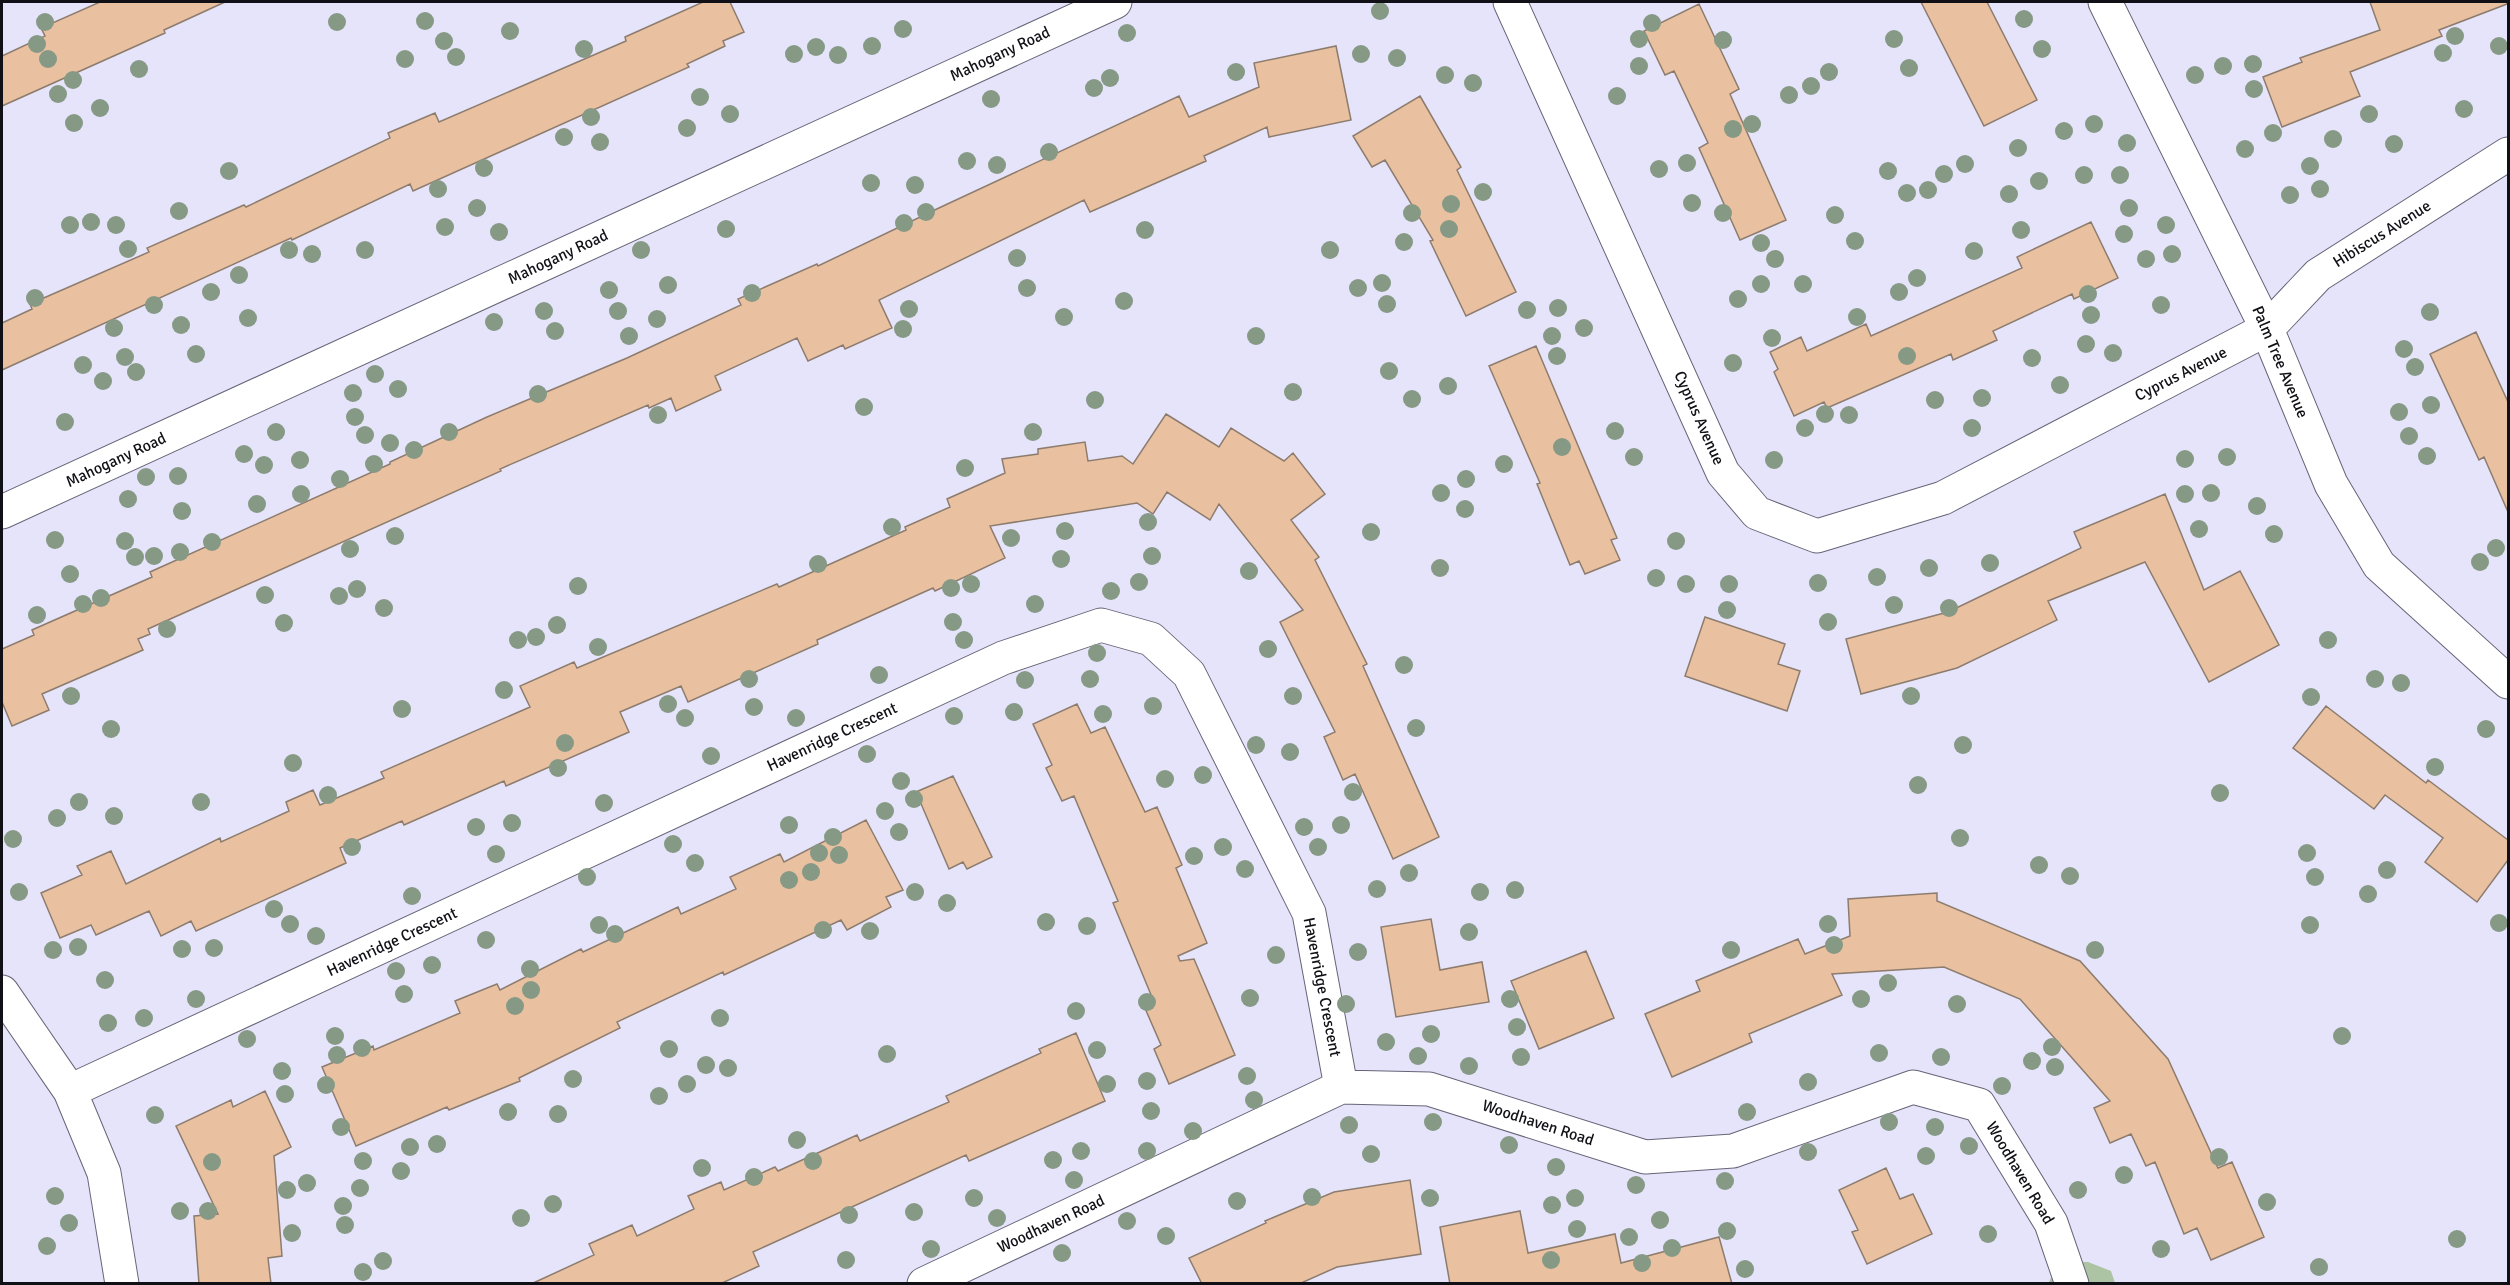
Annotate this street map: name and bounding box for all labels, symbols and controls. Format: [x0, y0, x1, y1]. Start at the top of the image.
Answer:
street label: Mahogany Road [947, 22, 1053, 86]
street label: Hibiscus Avenue [2329, 196, 2435, 272]
street label: Mahogany Road [505, 225, 611, 289]
street label: Palm Tree Avenue [2247, 303, 2313, 421]
street label: Cyprus Avenue [2132, 342, 2230, 406]
street label: Cyprus Avenue [1669, 368, 1729, 468]
street label: Mahogany Road [63, 428, 169, 492]
street label: Havenridge Crescent [764, 698, 901, 776]
street label: Havenridge Crescent [324, 903, 461, 981]
street label: Havenridge Crescent [1299, 916, 1345, 1059]
street label: Woodhaven Road [1480, 1096, 1596, 1150]
street label: Woodhaven Road [1981, 1118, 2059, 1228]
street label: Woodhaven Road [994, 1190, 1108, 1258]

